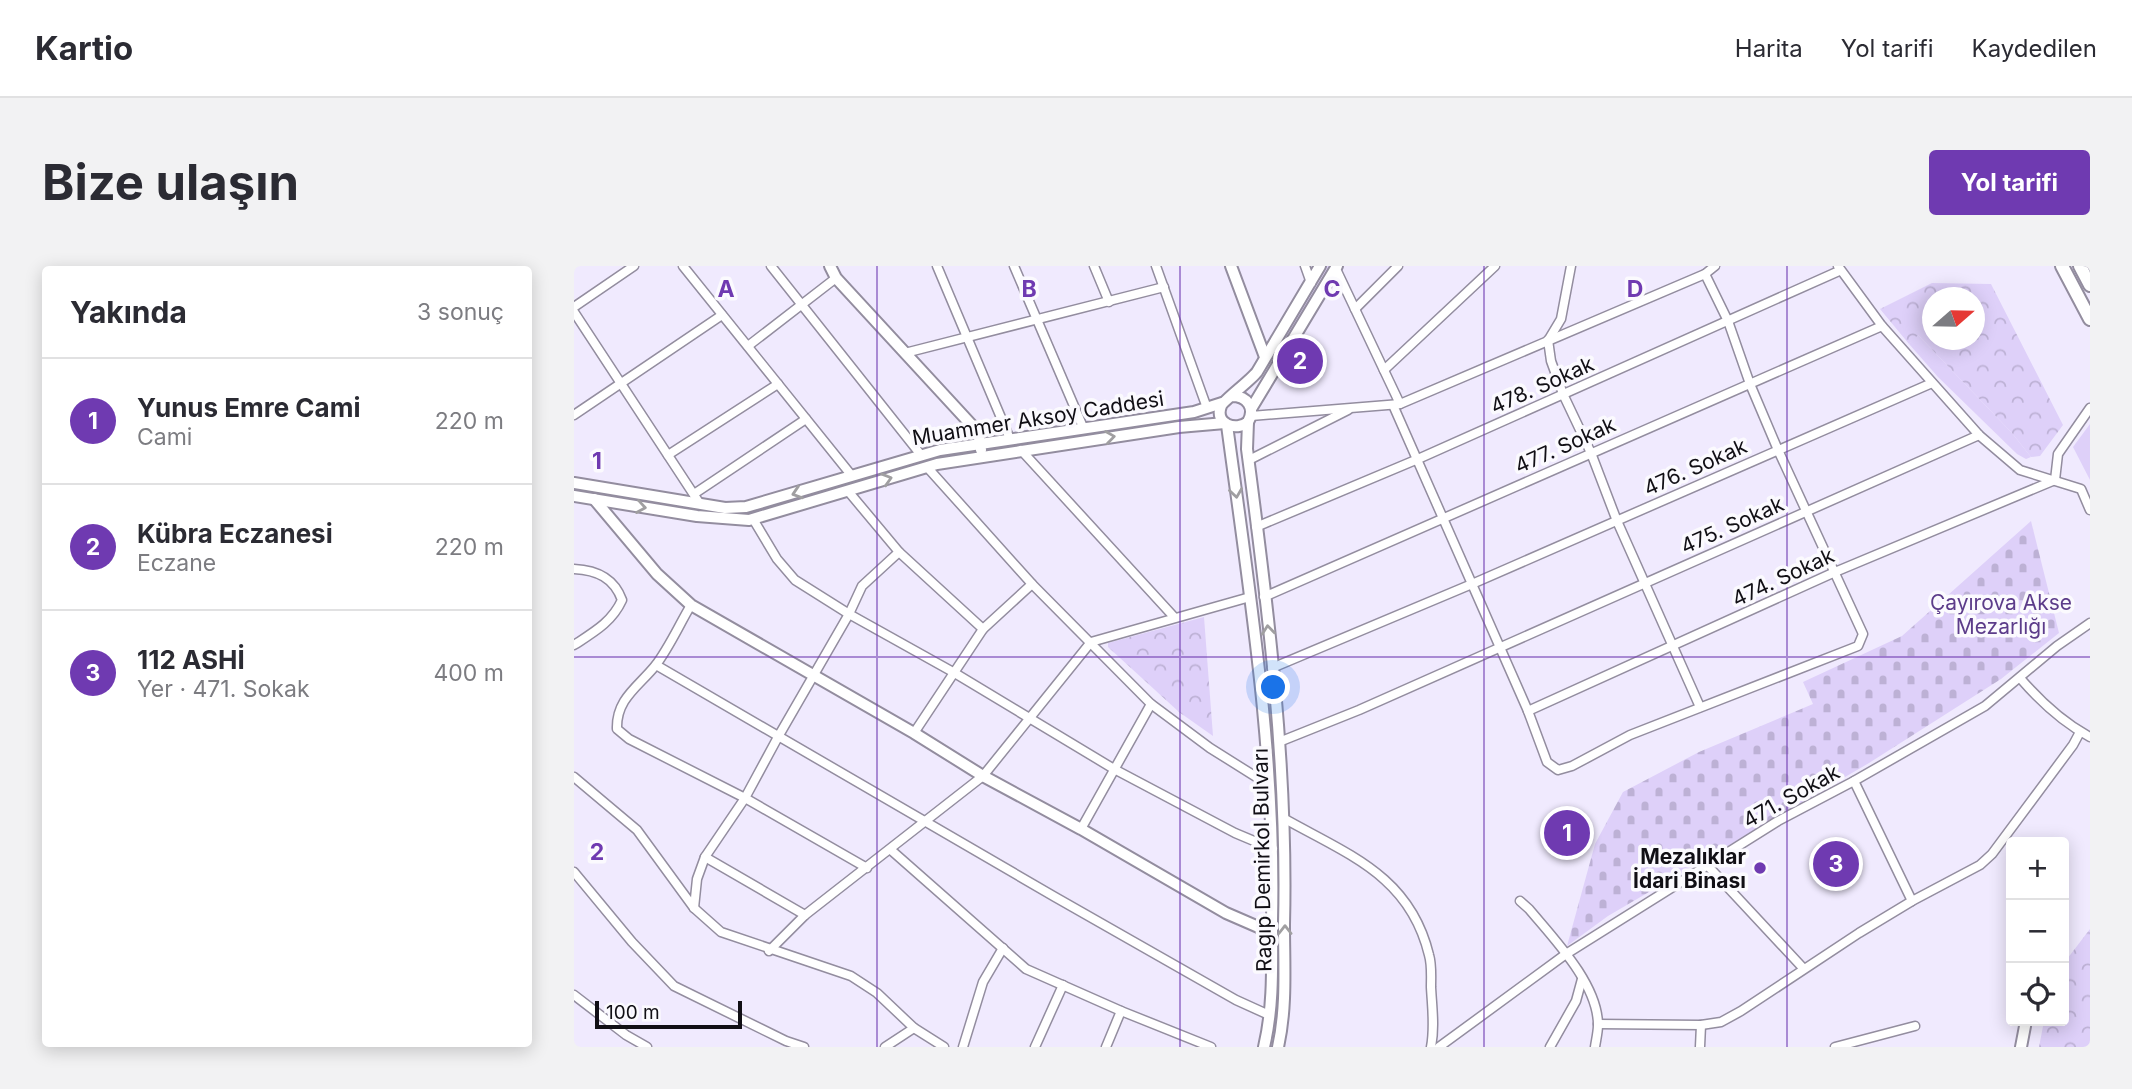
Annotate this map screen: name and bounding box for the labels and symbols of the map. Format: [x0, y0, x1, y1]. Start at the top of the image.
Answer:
text: A [717, 275, 735, 303]
text: B [1021, 275, 1037, 303]
text: C [1323, 275, 1341, 303]
text: D [1627, 275, 1643, 303]
north arrow [1922, 287, 1985, 350]
pin: 2 [1277, 335, 1323, 387]
street label: 478. Sokak [1486, 351, 1598, 419]
street label: Muammer Aksoy Caddesi [910, 386, 1166, 450]
street label: 477. Sokak [1511, 411, 1620, 478]
one-way arrow [1104, 430, 1116, 445]
street label: 476. Sokak [1640, 433, 1751, 501]
text: 1 [592, 447, 602, 475]
one-way arrow [880, 473, 892, 488]
one-way arrow [792, 485, 804, 499]
one-way arrow [1228, 487, 1243, 499]
street label: 475. Sokak [1677, 491, 1788, 559]
one-way arrow [636, 499, 647, 514]
street label: 474. Sokak [1728, 542, 1839, 612]
park label: Çayırova Akse Mezarlığı [1930, 590, 2072, 639]
one-way arrow [1260, 624, 1275, 636]
your location [1256, 670, 1290, 704]
street label: Ragıp Demirkol Bulvarı [1248, 748, 1276, 972]
street label: 471. Sokak [1738, 759, 1844, 833]
pin: 1 [1544, 807, 1590, 859]
text: 2 [590, 838, 604, 866]
pin: 3 [1813, 838, 1859, 890]
place label: Mezalıklar İdari Binası [1633, 844, 1746, 893]
marker: Mezalıklar İdari Binası [1752, 860, 1768, 876]
one-way arrow [1277, 924, 1292, 935]
scale bar [595, 998, 742, 1030]

